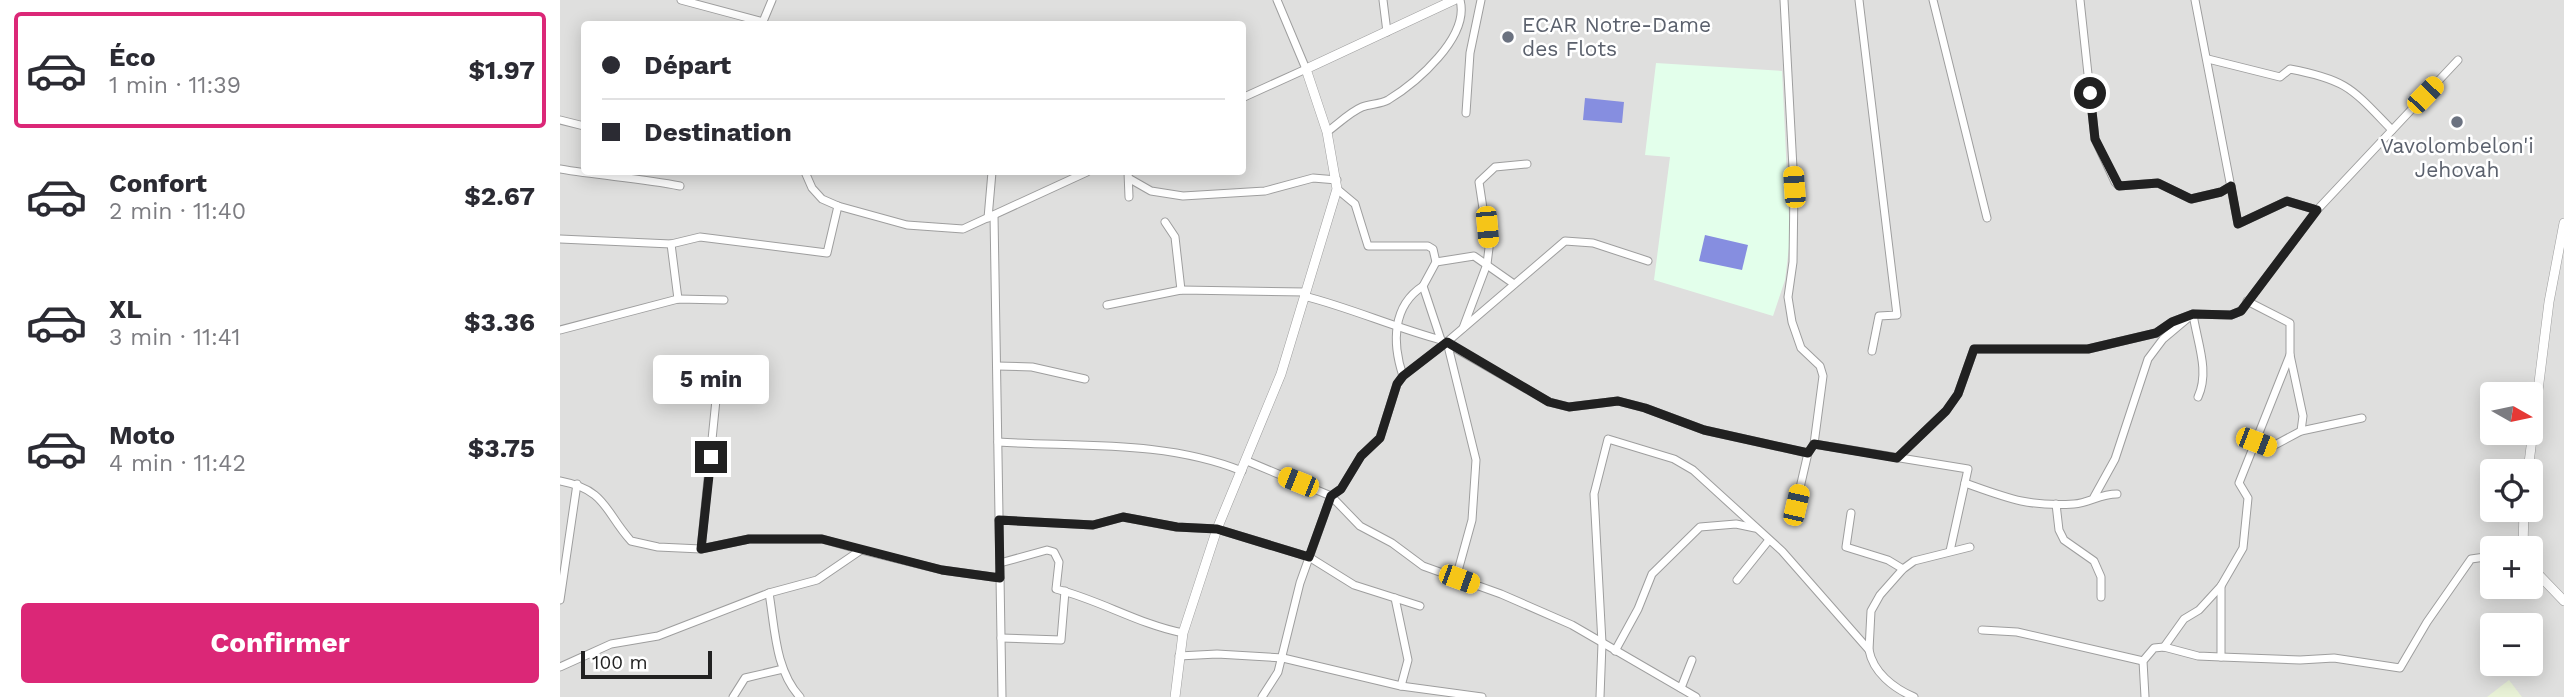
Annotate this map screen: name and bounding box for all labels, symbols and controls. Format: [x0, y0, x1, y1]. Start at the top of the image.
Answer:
place label: ECAR Notre-Dame des Flots [1522, 12, 1711, 61]
marker: ECAR Notre-Dame des Flots [1500, 29, 1516, 45]
icon: car [25, 39, 88, 102]
text: Éco [109, 42, 156, 72]
text: Départ [644, 50, 731, 80]
text: $1.97 [468, 55, 535, 85]
text: 1 min · 11:39 [109, 72, 241, 99]
car [2403, 73, 2448, 117]
route start [2074, 77, 2106, 109]
marker: Vavolombelon'i Jehovah [2449, 114, 2465, 130]
text: Destination [644, 117, 792, 147]
place label: Vavolombelon'i Jehovah [2380, 133, 2534, 182]
icon: car [25, 165, 88, 228]
car [1783, 165, 1806, 209]
text: Confort [109, 168, 207, 198]
text: $2.67 [464, 181, 535, 211]
text: 2 min · 11:40 [109, 198, 246, 225]
car [1475, 205, 1500, 249]
icon: car [25, 291, 88, 354]
text: XL [109, 294, 142, 324]
text: $3.36 [464, 307, 535, 337]
text: 3 min · 11:41 [109, 324, 240, 351]
callout: 5 min [653, 356, 769, 405]
text: 5 min [680, 366, 742, 393]
north arrow [2480, 382, 2543, 444]
map controls [2480, 382, 2543, 676]
icon: car [25, 417, 88, 480]
text: Moto [109, 420, 175, 450]
car [2233, 425, 2280, 459]
text: $3.75 [468, 433, 535, 463]
route end [695, 441, 727, 473]
text: 4 min · 11:42 [109, 450, 246, 477]
button: locate [2480, 459, 2543, 522]
car [1275, 464, 1322, 500]
car [1782, 482, 1811, 528]
button: + [2480, 536, 2543, 599]
car [1436, 562, 1483, 596]
button: Confirmer [21, 603, 539, 683]
button: − [2480, 613, 2543, 676]
scale bar [581, 648, 712, 680]
text: 100 m [592, 651, 648, 674]

